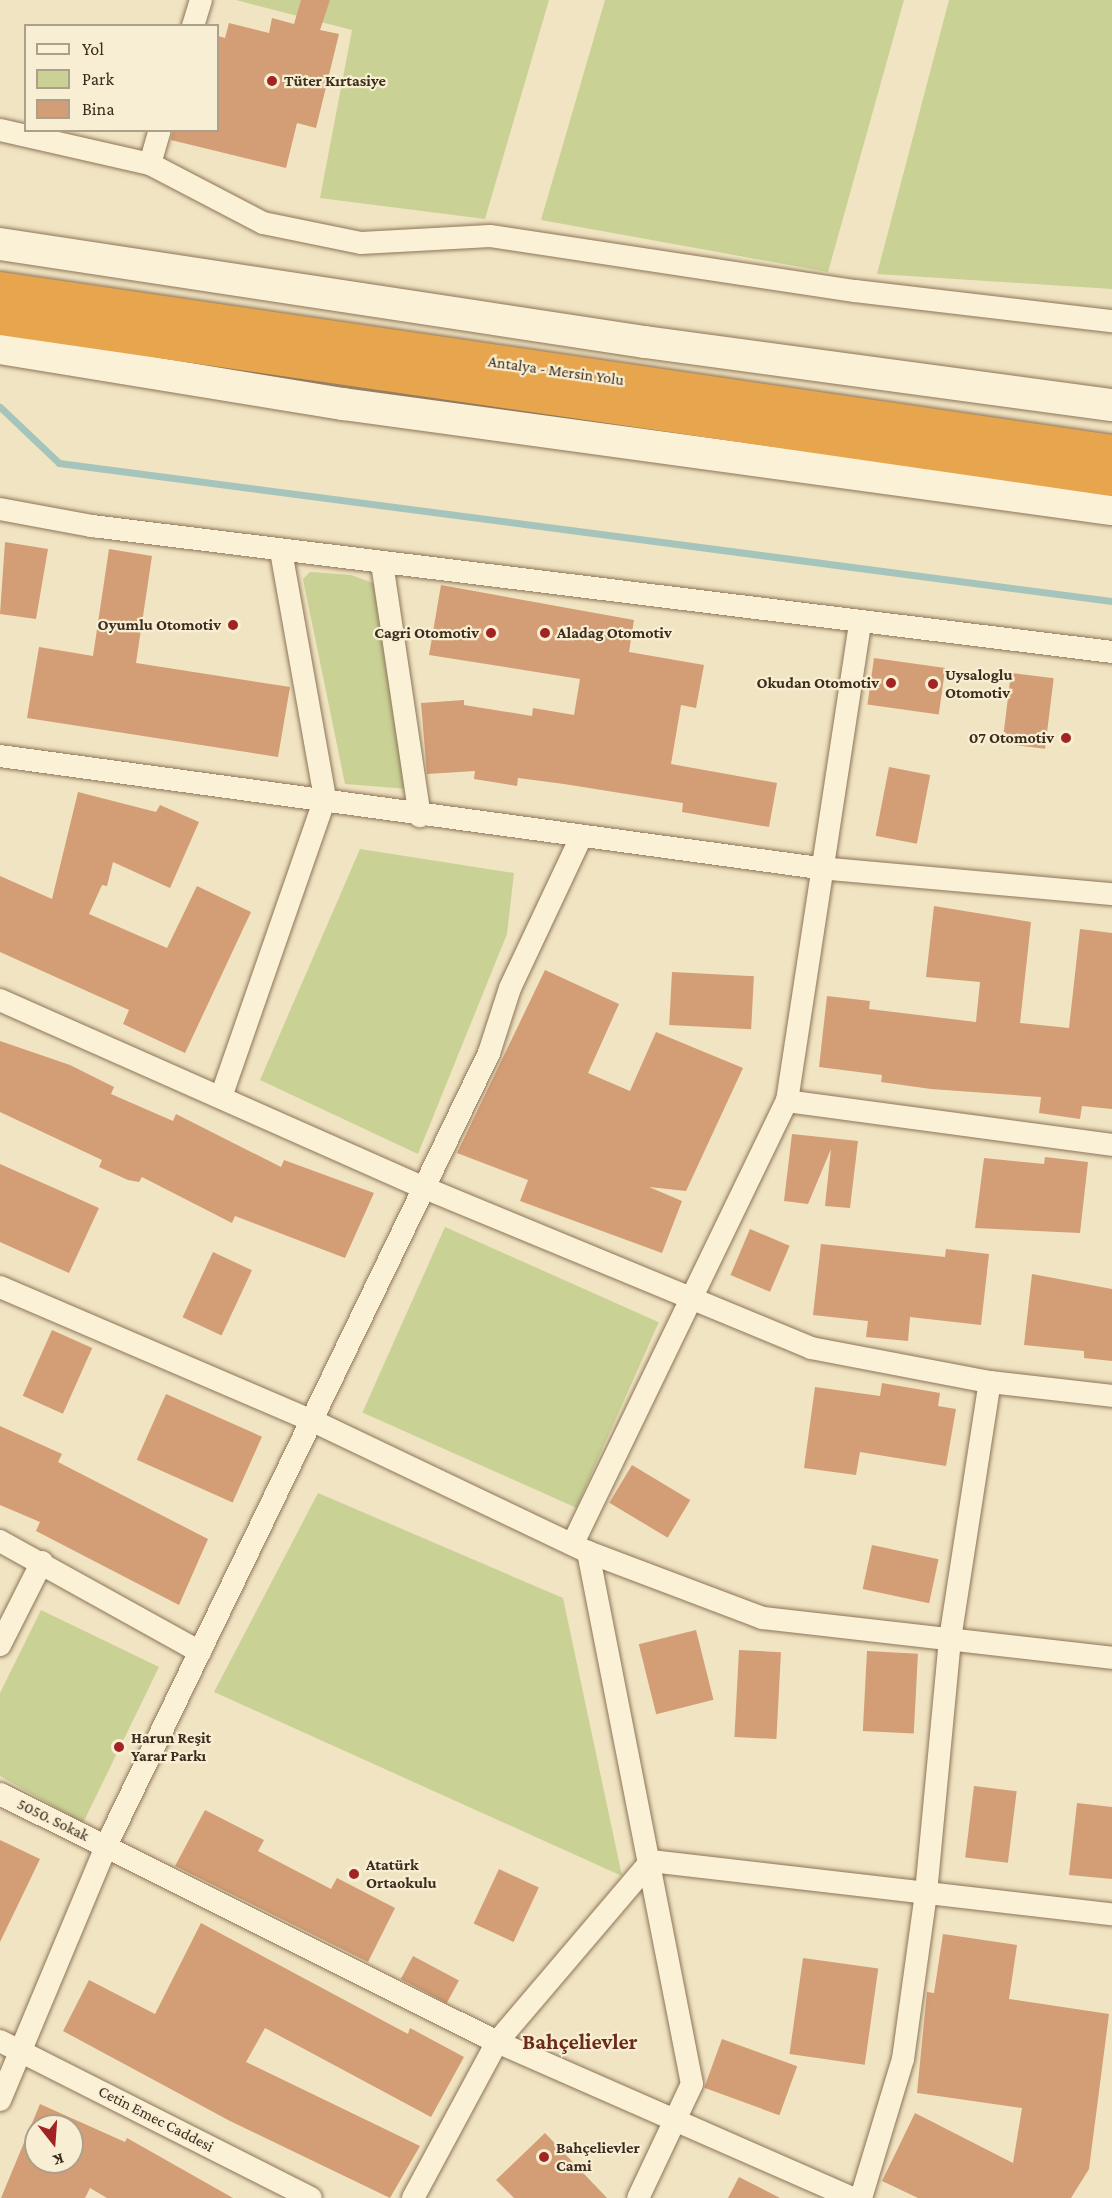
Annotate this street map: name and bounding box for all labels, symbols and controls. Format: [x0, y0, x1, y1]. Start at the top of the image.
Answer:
legend [24, 24, 219, 132]
text: Yol [82, 39, 104, 59]
text: Park [82, 69, 114, 89]
place label: Tüter Kırtasiye [284, 71, 386, 91]
marker: Tüter Kırtasiye [265, 74, 279, 88]
text: Bina [82, 99, 115, 119]
street label: Antalya - Mersin Yolu [487, 352, 625, 390]
place label: Oyumlu Otomotiv [98, 615, 221, 635]
marker: Oyumlu Otomotiv [226, 618, 240, 632]
place label: Cagri Otomotiv [374, 623, 479, 643]
place label: Aladag Otomotiv [557, 623, 672, 643]
marker: Cagri Otomotiv [484, 626, 498, 640]
marker: Aladag Otomotiv [538, 626, 552, 640]
place label: Uysaloglu Otomotiv [945, 665, 1012, 703]
place label: Okudan Otomotiv [756, 673, 879, 693]
marker: Okudan Otomotiv [884, 676, 898, 690]
marker: Uysaloglu Otomotiv [926, 677, 940, 691]
place label: 07 Otomotiv [969, 728, 1054, 748]
marker: 07 Otomotiv [1059, 731, 1073, 745]
place label: Harun Reşit Yarar Parkı [131, 1728, 211, 1766]
marker: Harun Reşit Yarar Parkı [112, 1740, 126, 1754]
street label: 5050. Sokak [14, 1794, 92, 1846]
place label: Atatürk Ortaokulu [366, 1855, 437, 1893]
marker: Atatürk Ortaokulu [347, 1867, 361, 1881]
district label: Bahçelievler [522, 2029, 638, 2055]
street label: Cetin Emec Caddesi [95, 2082, 217, 2156]
north arrow [24, 2114, 84, 2174]
place label: Bahçelievler Cami [556, 2138, 640, 2176]
text: K [51, 2150, 66, 2169]
marker: Bahçelievler Cami [537, 2150, 551, 2164]

